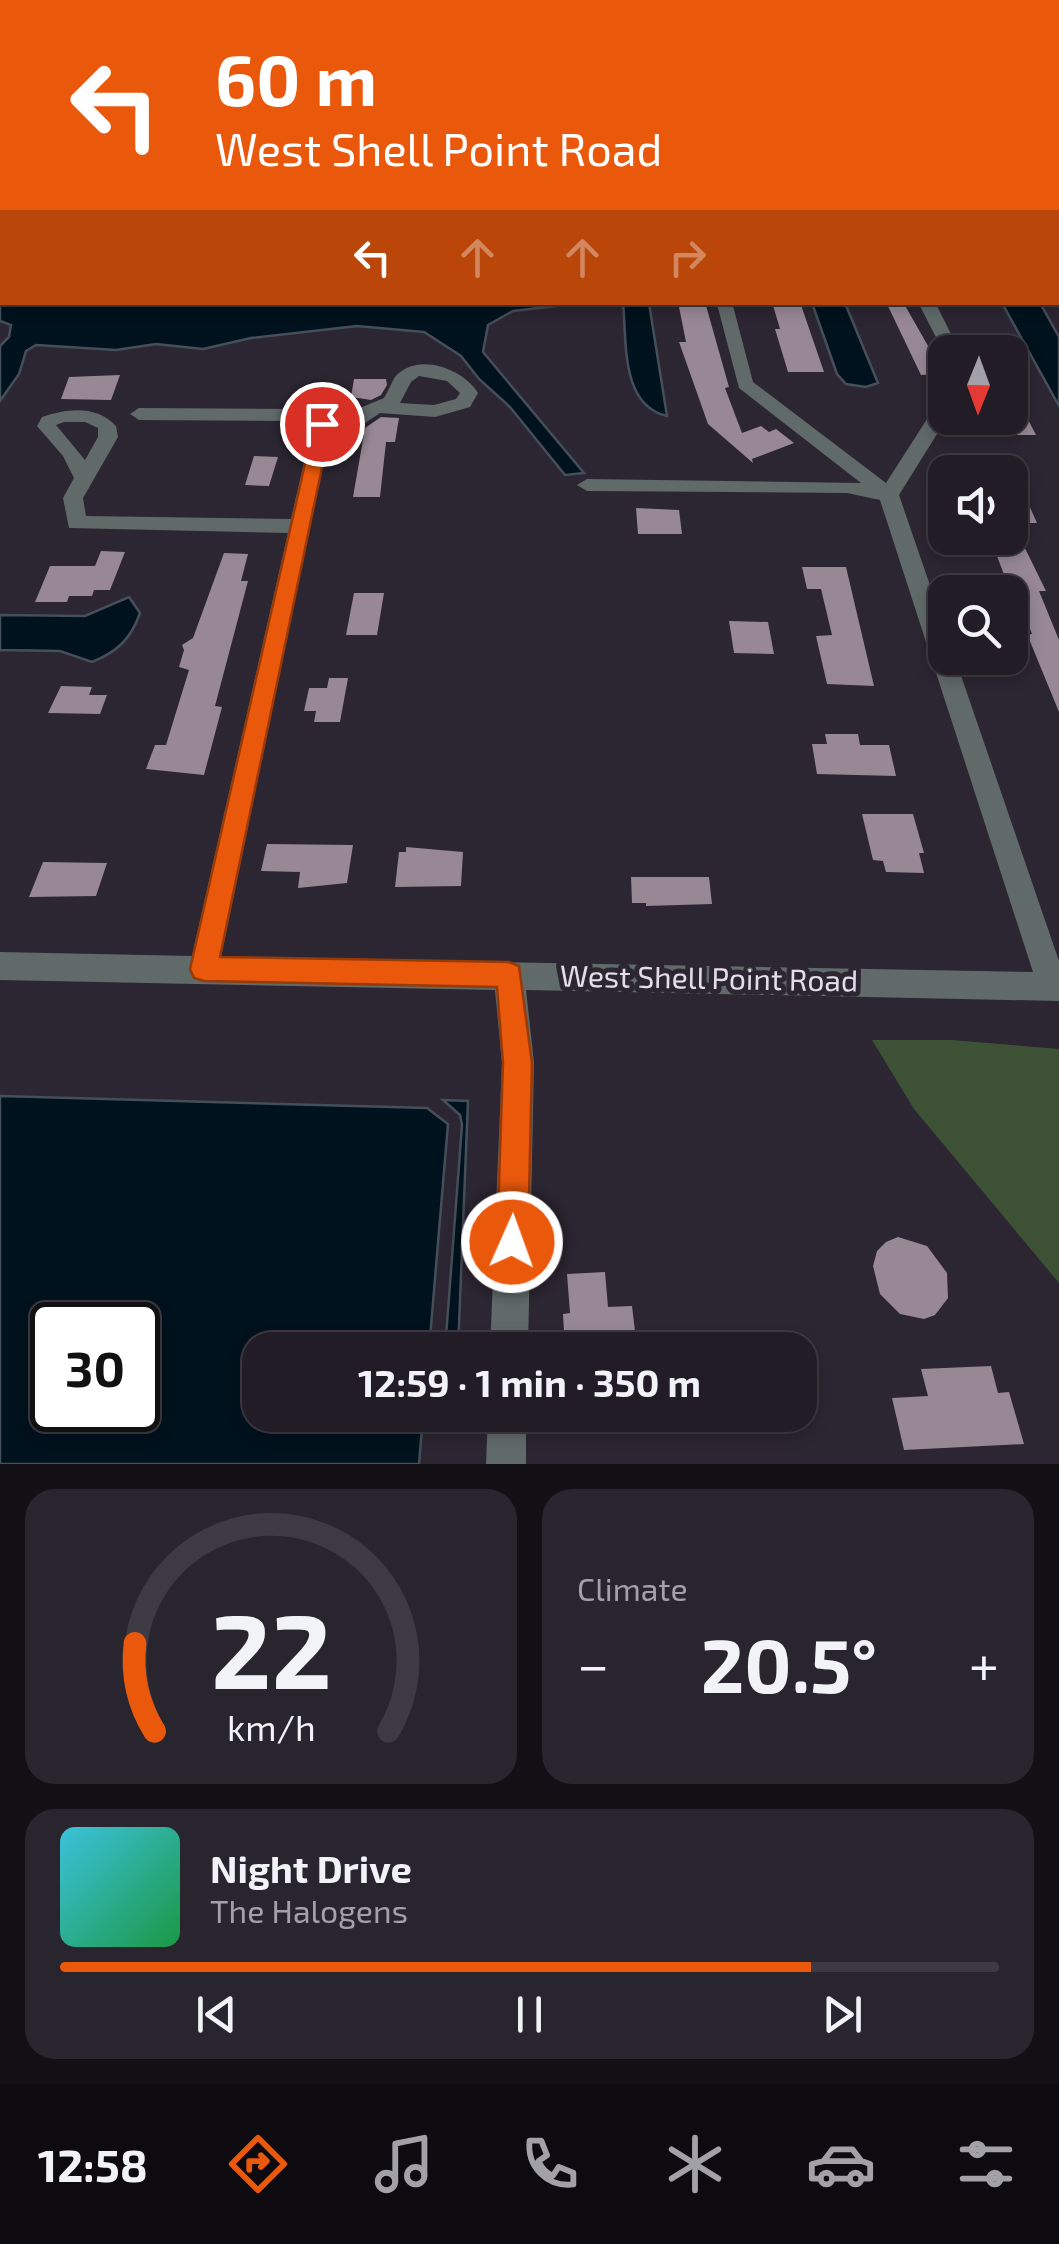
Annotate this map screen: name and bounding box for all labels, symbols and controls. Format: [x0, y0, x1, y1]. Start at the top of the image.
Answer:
text: 60 m [215, 36, 377, 120]
icon: left [50, 40, 180, 170]
text: West Shell Point Road [215, 121, 662, 175]
icon: left [345, 230, 400, 285]
icon: ahead [450, 230, 505, 285]
icon: ahead [555, 230, 610, 285]
icon: right [660, 230, 715, 285]
north arrow [928, 335, 1028, 435]
map controls [928, 335, 1028, 675]
pin [280, 382, 365, 467]
icon: arrive [295, 397, 350, 452]
button: sound [928, 455, 1028, 555]
button: search [928, 575, 1028, 675]
street label: West Shell Point Road [560, 956, 858, 998]
position arrow [460, 1190, 564, 1294]
speed limit sign: 30 [30, 1302, 160, 1432]
text: 12:59 · 1 min · 350 m [358, 1359, 701, 1405]
text: Climate [577, 1569, 688, 1607]
text: 22 [211, 1585, 331, 1710]
text: 20.5° [701, 1618, 877, 1708]
text: − [577, 1630, 609, 1696]
text: + [969, 1630, 999, 1696]
text: km/h [227, 1705, 315, 1748]
text: Night Drive [210, 1845, 412, 1891]
text: The Halogens [210, 1891, 408, 1929]
icon: previous [189, 1987, 244, 2042]
icon: pause [502, 1987, 557, 2042]
icon: next [815, 1987, 870, 2042]
icon: directions [223, 2129, 293, 2199]
icon: music [369, 2129, 439, 2199]
icon: phone [515, 2129, 585, 2199]
icon: climate [660, 2129, 730, 2199]
icon: car [806, 2129, 876, 2199]
icon: filters [951, 2129, 1021, 2199]
text: 12:58 [38, 2137, 148, 2191]

